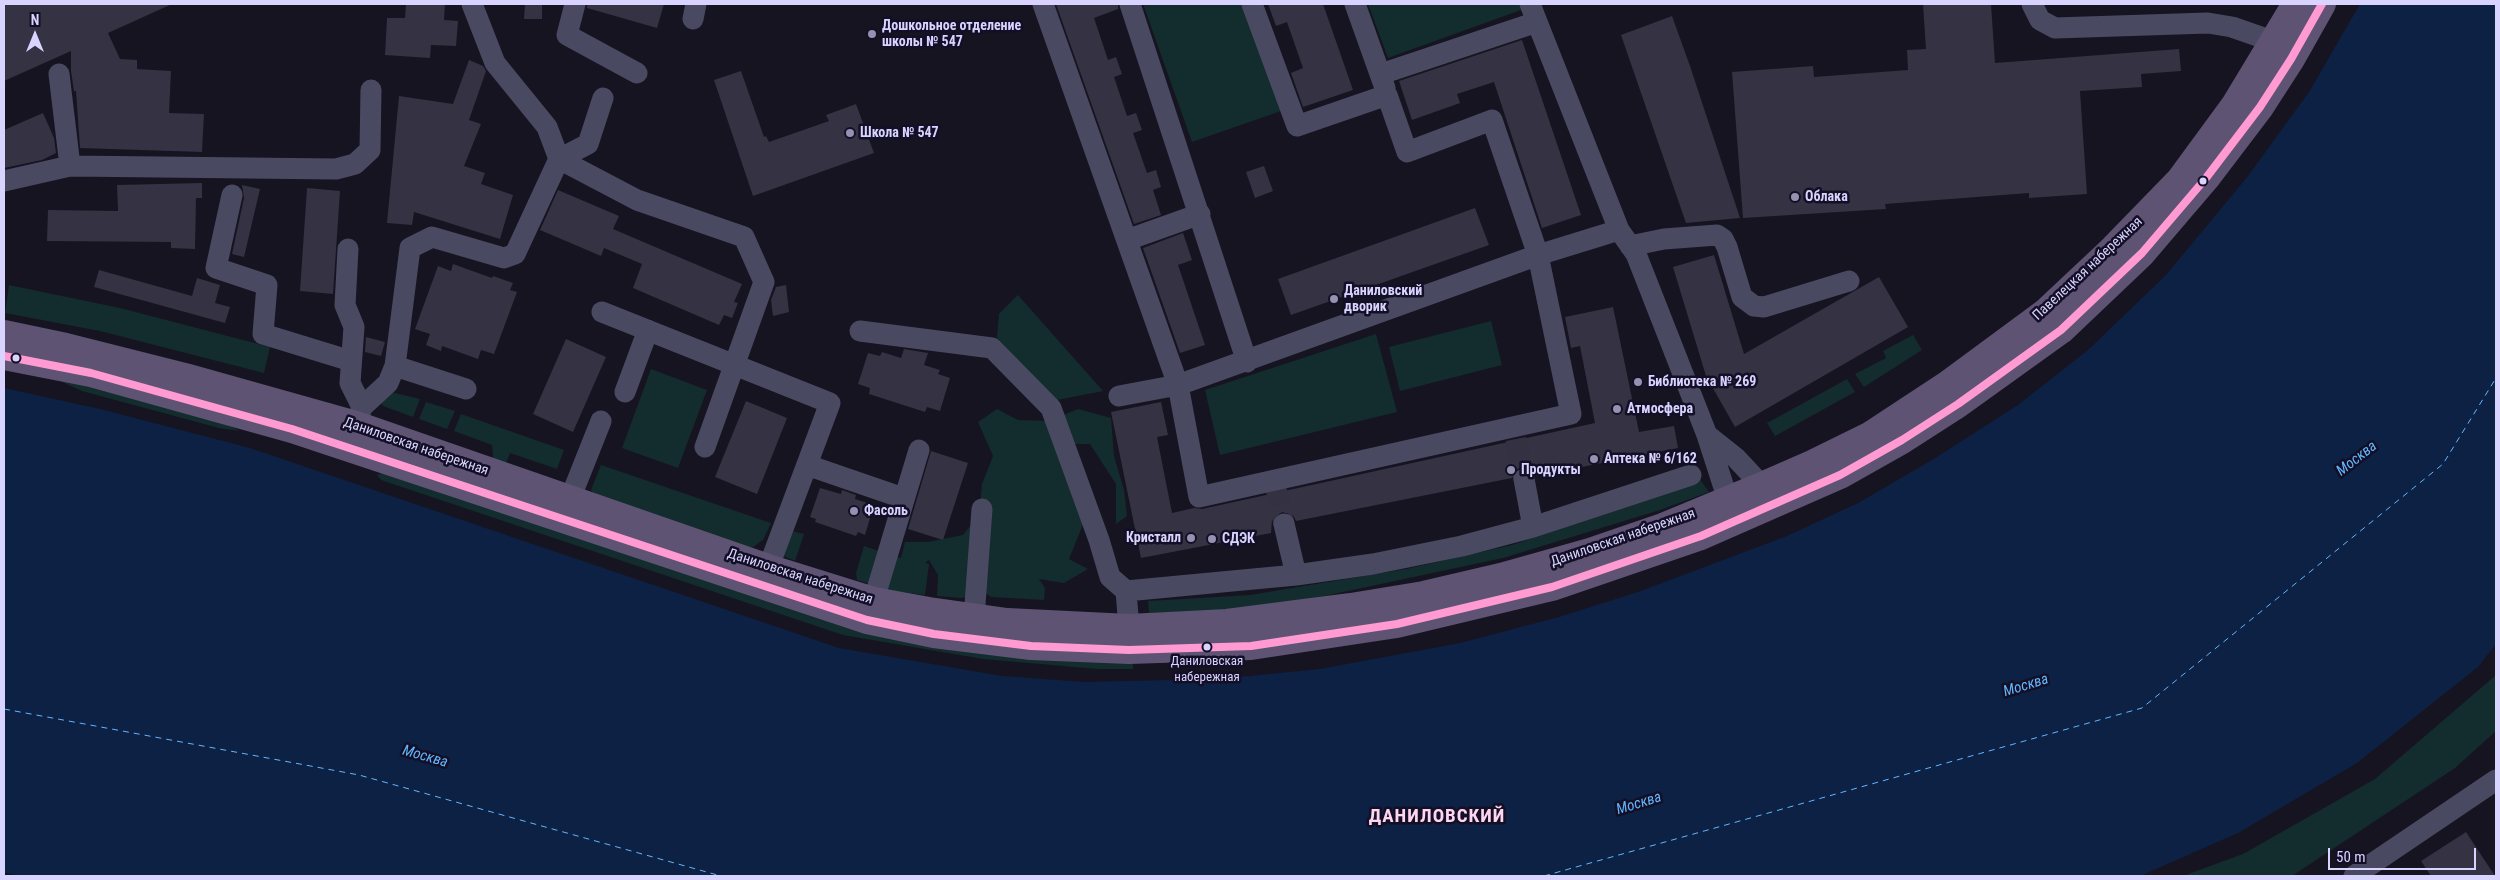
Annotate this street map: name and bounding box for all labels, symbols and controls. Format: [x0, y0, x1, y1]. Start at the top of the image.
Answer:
north arrow [10, 10, 60, 60]
text: N [31, 12, 39, 28]
place label: Дошкольное отделение школы № 547 [882, 18, 1021, 50]
marker: Дошкольное отделение школы № 547 [866, 28, 878, 40]
place label: Школа № 547 [860, 125, 939, 141]
marker: Школа № 547 [844, 127, 856, 139]
unlabelled marker [2198, 176, 2208, 186]
place label: Облака [1805, 189, 1848, 205]
marker: Облака [1789, 191, 1801, 203]
street label: Павелецкая набережная [2030, 214, 2146, 324]
place label: Даниловский дворик [1344, 283, 1422, 316]
marker: Даниловский дворик [1328, 293, 1340, 305]
unlabelled marker [11, 353, 21, 363]
place label: Библиотека № 269 [1648, 374, 1756, 390]
marker: Библиотека № 269 [1632, 376, 1644, 388]
place label: Атмосфера [1627, 401, 1693, 417]
marker: Атмосфера [1611, 403, 1623, 415]
street label: Даниловская набережная [342, 414, 490, 480]
water label: Москва [2333, 438, 2381, 480]
place label: Аптека № 6/162 [1604, 451, 1697, 467]
marker: Аптека № 6/162 [1588, 453, 1600, 465]
place label: Продукты [1521, 462, 1581, 478]
marker: Продукты [1505, 464, 1517, 476]
place label: Фасоль [864, 503, 908, 519]
marker: Фасоль [848, 505, 860, 517]
street label: Даниловская набережная [1549, 505, 1697, 571]
place label: Кристалл [1126, 530, 1181, 546]
place label: СДЭК [1222, 531, 1255, 547]
marker: Кристалл [1185, 532, 1197, 544]
marker: СДЭК [1206, 533, 1218, 545]
street label: Даниловская набережная [725, 546, 875, 608]
marker: Даниловская набережная [1202, 642, 1212, 652]
place label: Даниловская набережная [1171, 654, 1243, 685]
water label: Москва [2001, 671, 2051, 701]
water label: Москва [400, 742, 450, 772]
water label: Москва [1614, 789, 1664, 819]
district label: ДАНИЛОВСКИЙ [1367, 806, 1507, 828]
scale bar [2330, 838, 2478, 870]
text: 50 m [2336, 848, 2366, 866]

